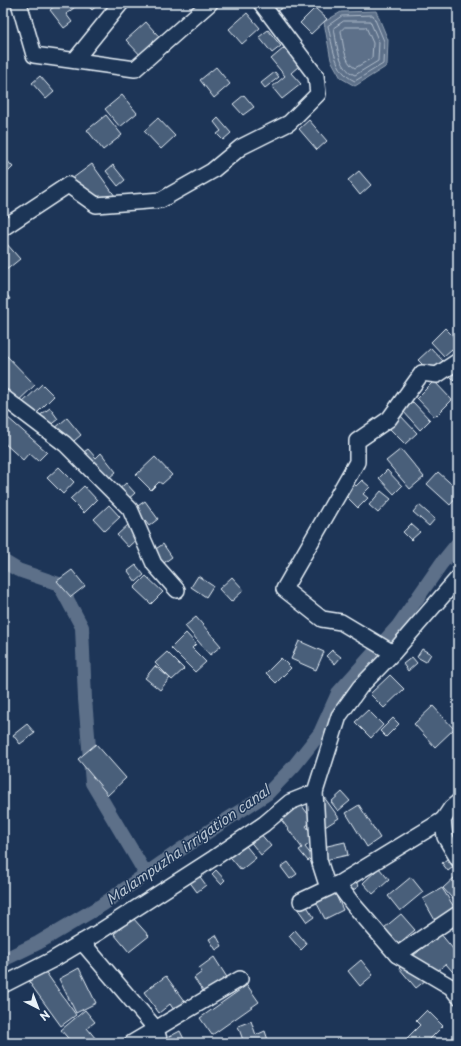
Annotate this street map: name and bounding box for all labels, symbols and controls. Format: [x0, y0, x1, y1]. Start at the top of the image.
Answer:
water label: Malampuzha irrigation canal [102, 779, 276, 909]
north arrow [18, 988, 58, 1028]
text: N [36, 1007, 54, 1025]

